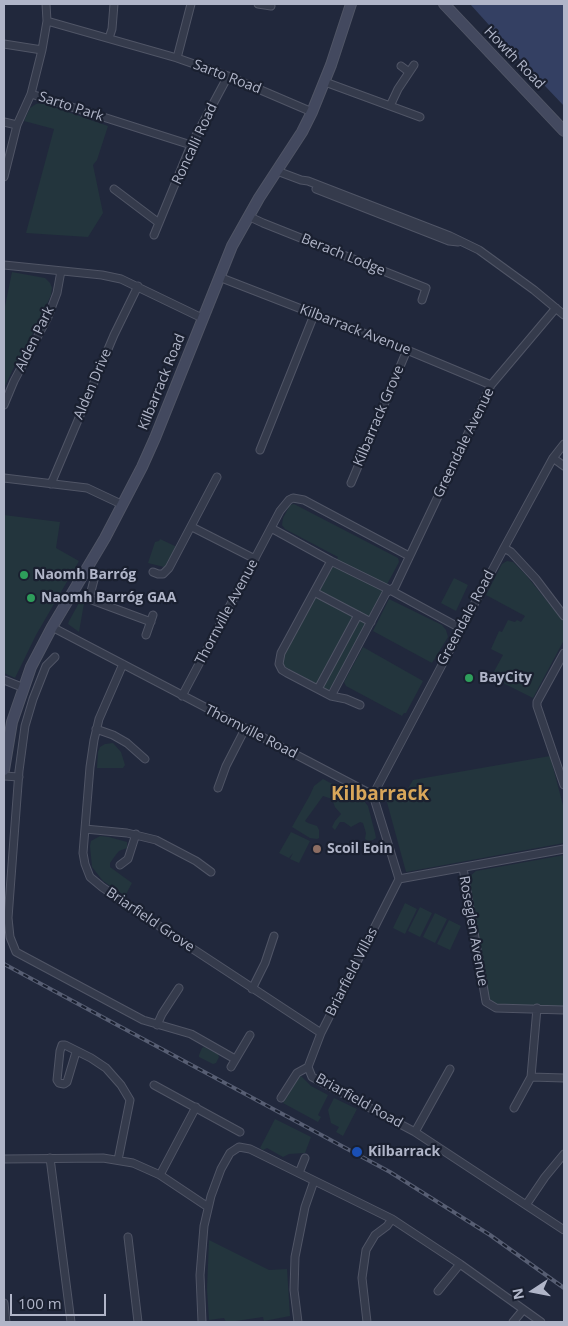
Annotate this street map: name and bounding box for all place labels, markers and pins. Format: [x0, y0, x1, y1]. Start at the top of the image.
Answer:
place label: Naomh Barróg [34, 567, 136, 583]
marker: Naomh Barróg [18, 569, 30, 581]
place label: Naomh Barróg GAA [41, 590, 176, 606]
marker: Naomh Barróg GAA [25, 592, 37, 604]
place label: BayCity [479, 670, 532, 686]
marker: BayCity [463, 672, 475, 684]
place label: Scoil Eoin [327, 841, 393, 857]
marker: Scoil Eoin [311, 843, 323, 855]
place label: Kilbarrack [368, 1144, 440, 1160]
marker: Kilbarrack [350, 1145, 364, 1159]

